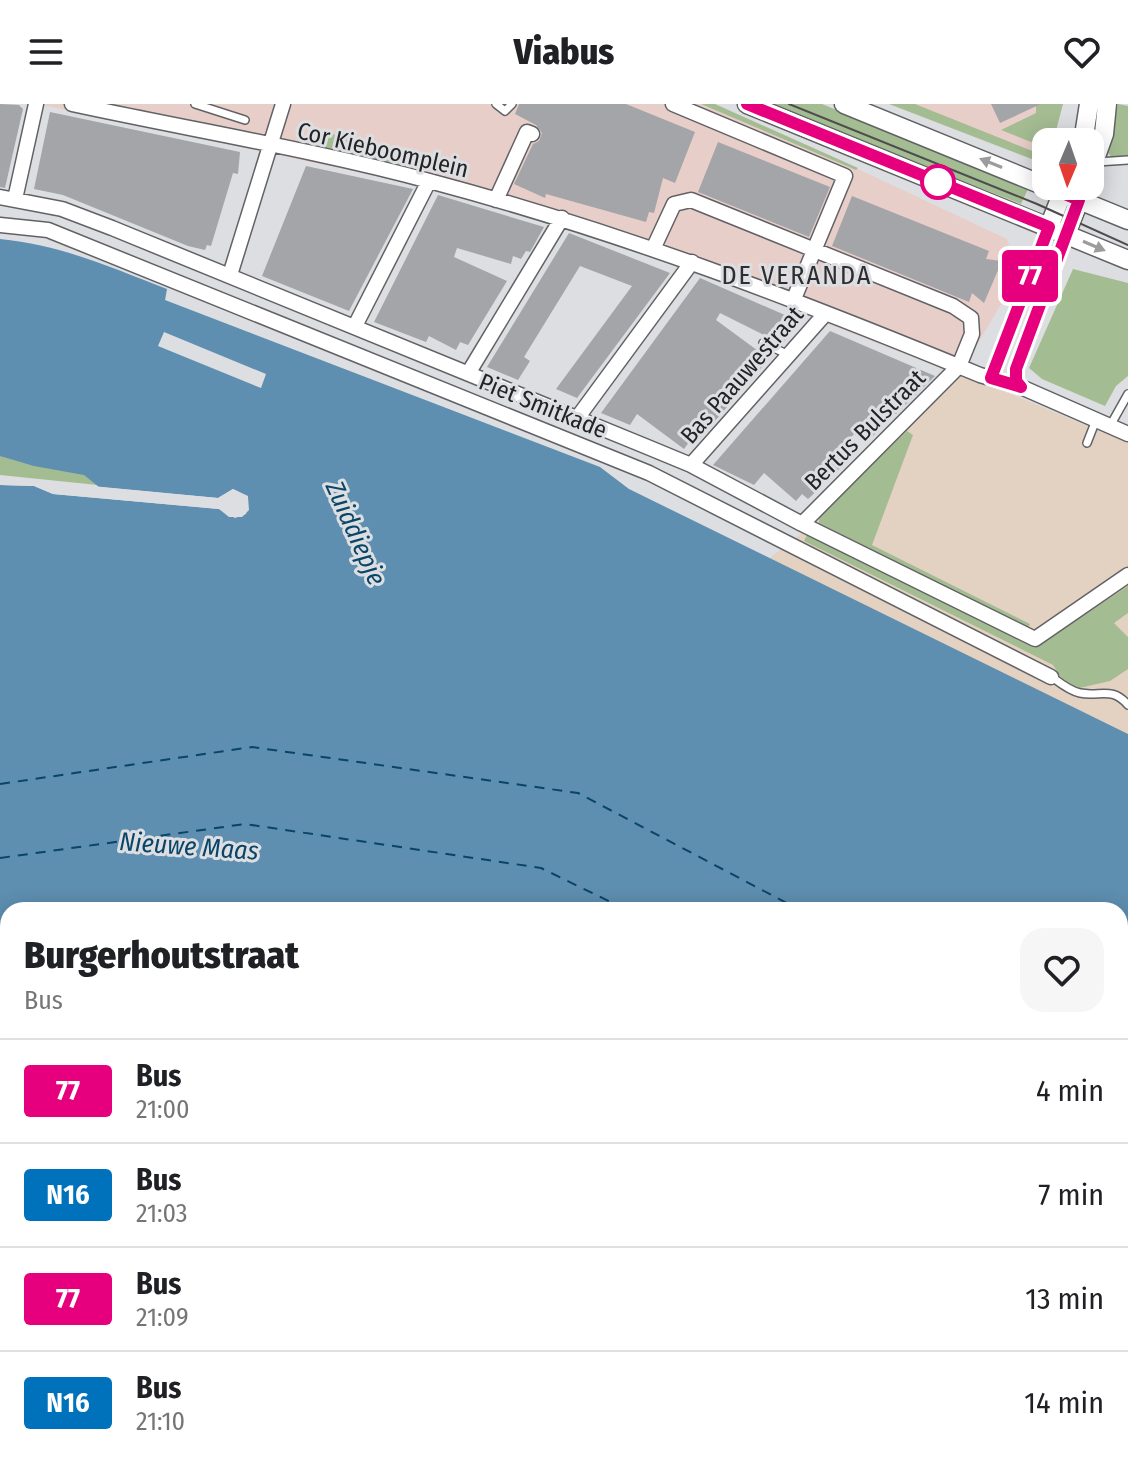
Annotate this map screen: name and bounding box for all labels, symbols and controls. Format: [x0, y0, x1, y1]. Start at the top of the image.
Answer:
icon: menu [24, 30, 68, 74]
text: Viabus [514, 30, 614, 74]
icon: heart [1060, 30, 1104, 74]
street label: Cor Kieboomplein [295, 117, 471, 183]
north arrow [1032, 128, 1104, 200]
map controls [1032, 128, 1104, 200]
one-way arrow [979, 157, 1003, 170]
unlabelled marker [921, 165, 955, 199]
one-way arrow [1082, 239, 1106, 252]
line badge: 77 [994, 250, 1066, 302]
text: 77 [1018, 259, 1042, 292]
district label: DE VERANDA [722, 260, 873, 291]
street label: Bas Paauwestraat [675, 301, 809, 449]
street label: Bertus Bulstraat [799, 364, 931, 496]
street label: Piet Smitkade [475, 368, 611, 444]
water label: Zuiddiepje [318, 475, 392, 590]
water label: Nieuwe Maas [118, 826, 260, 867]
button: heart [1020, 928, 1104, 1012]
text: Burgerhoutstraat [24, 932, 299, 978]
text: Bus [24, 985, 63, 1016]
text: Bus [136, 1058, 181, 1094]
text: 4 min [1036, 1073, 1104, 1109]
text: 77 [56, 1074, 80, 1107]
text: 21:00 [136, 1094, 190, 1125]
text: Bus [136, 1162, 181, 1198]
text: 7 min [1038, 1177, 1104, 1213]
text: N16 [46, 1178, 90, 1211]
text: 21:03 [136, 1198, 188, 1229]
text: Bus [136, 1266, 181, 1302]
text: 13 min [1025, 1281, 1104, 1317]
text: 77 [56, 1282, 80, 1315]
text: 21:09 [136, 1302, 189, 1333]
text: Bus [136, 1370, 181, 1406]
text: 14 min [1024, 1385, 1104, 1421]
text: N16 [46, 1386, 90, 1419]
text: 21:10 [136, 1406, 185, 1437]

